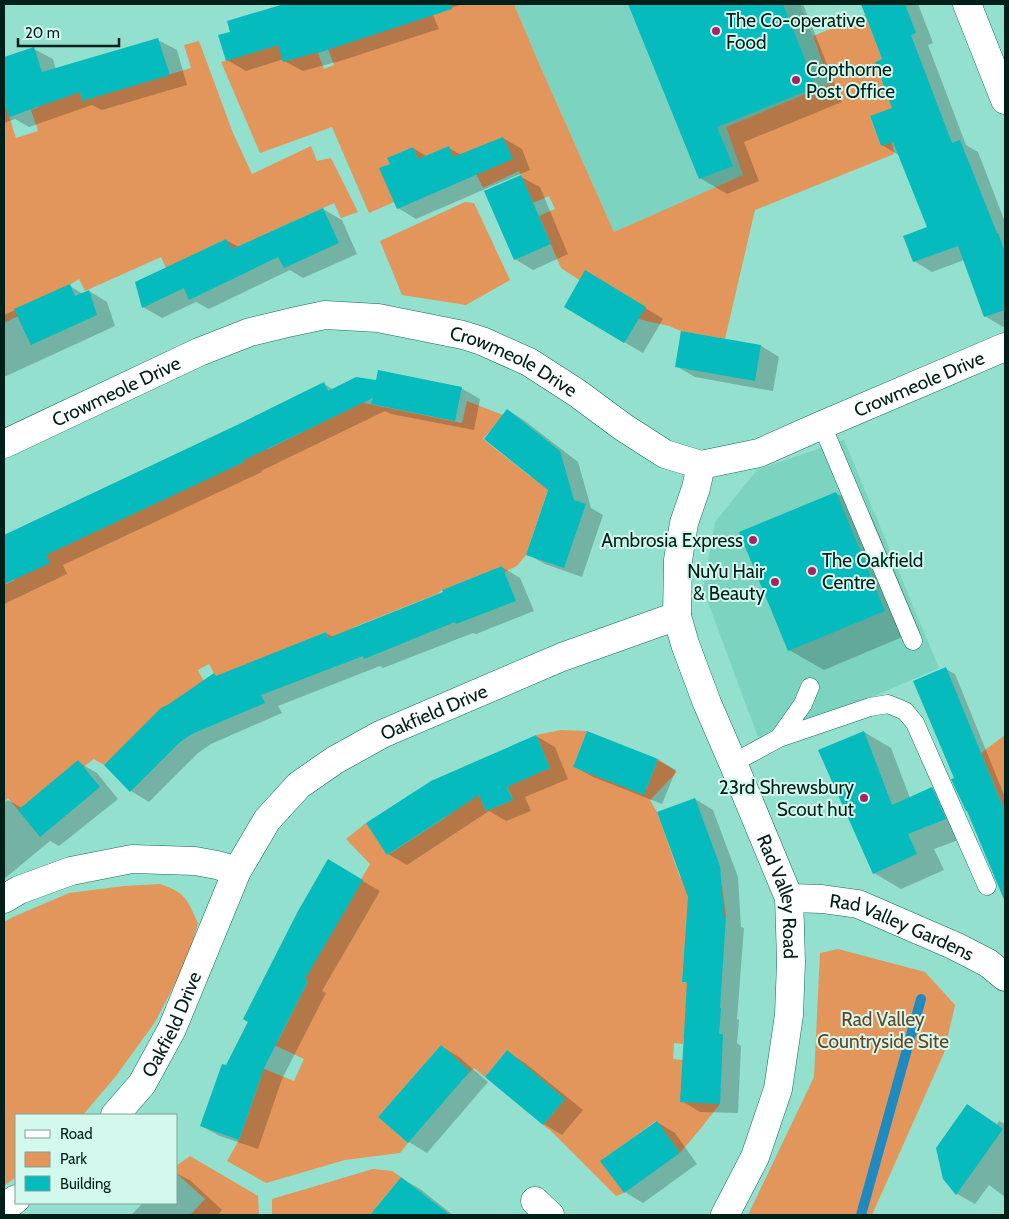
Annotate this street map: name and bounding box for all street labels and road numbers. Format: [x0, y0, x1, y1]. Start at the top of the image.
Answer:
street label: Crowmeole Drive [448, 322, 582, 402]
street label: Crowmeole Drive [851, 346, 988, 422]
street label: Crowmeole Drive [48, 351, 185, 432]
street label: Oakfield Drive [377, 679, 491, 745]
street label: Rad Valley Road [752, 831, 802, 959]
street label: Rad Valley Gardens [828, 889, 978, 966]
street label: Oakfield Drive [137, 968, 207, 1081]

